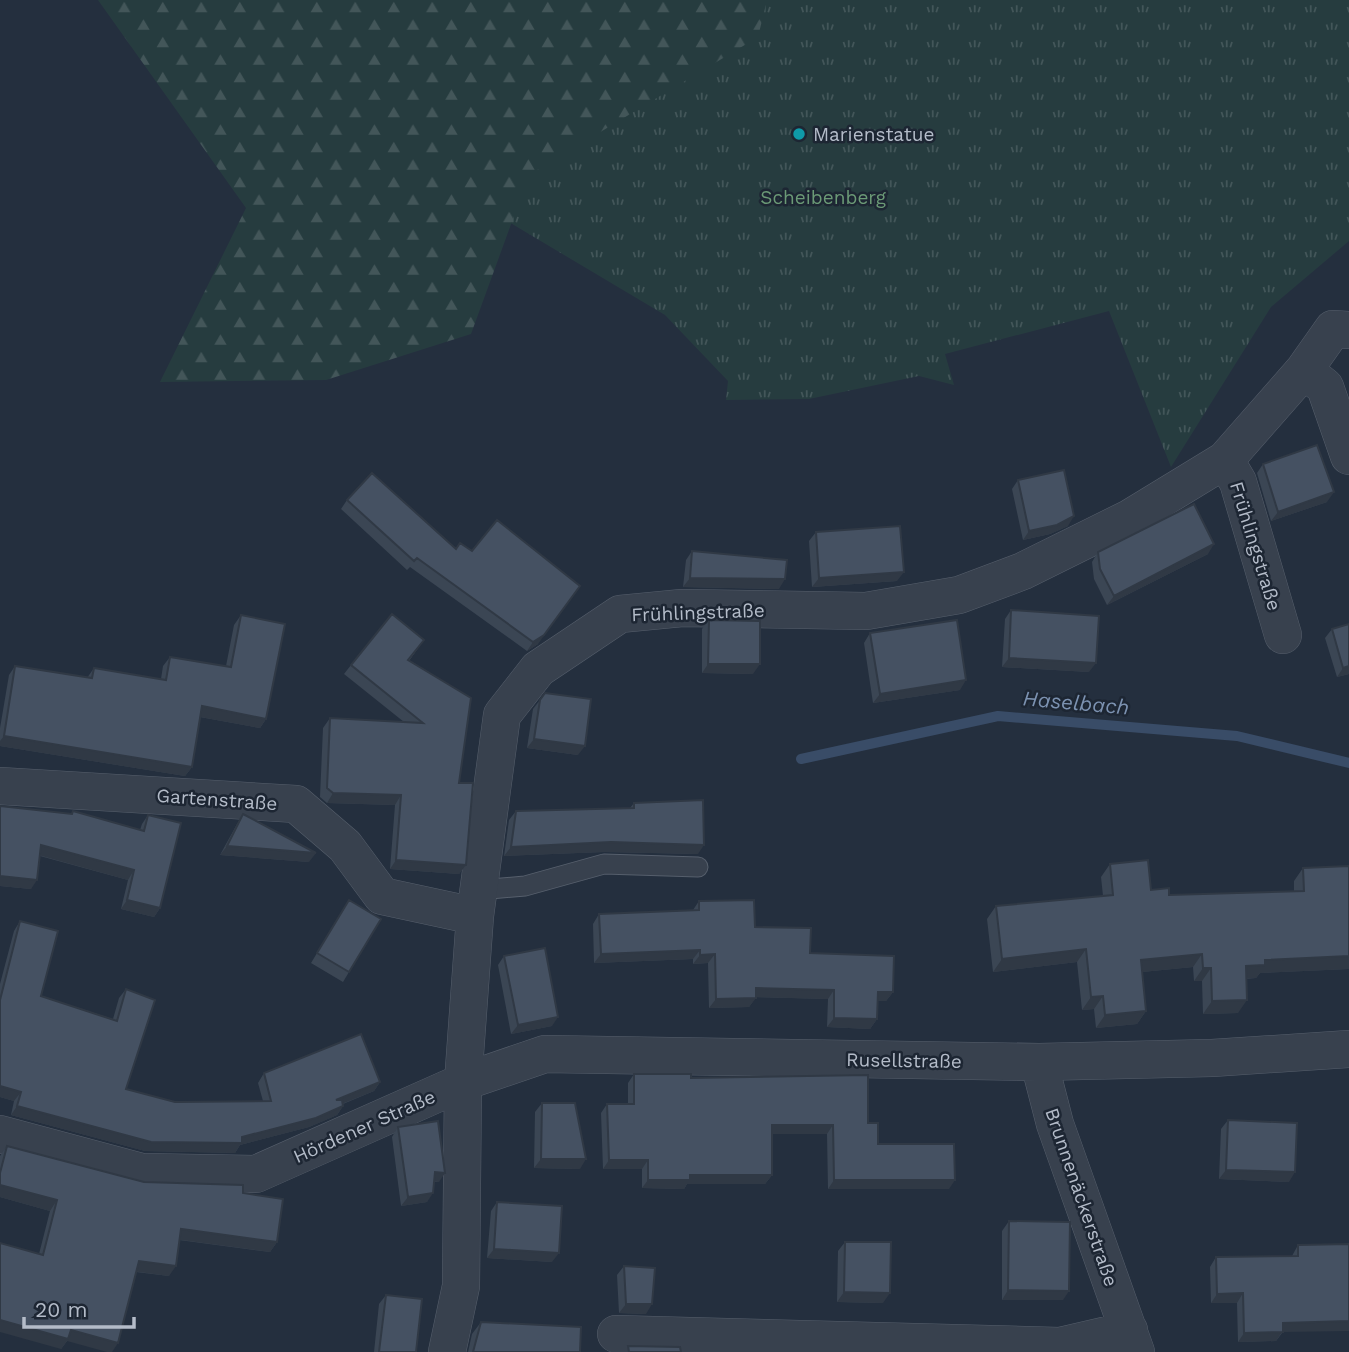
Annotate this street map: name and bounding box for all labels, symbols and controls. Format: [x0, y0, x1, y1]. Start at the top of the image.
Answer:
place label: Marienstatue [813, 123, 934, 146]
marker: Marienstatue [791, 126, 807, 142]
park label: Scheibenberg [760, 186, 887, 209]
street label: Frühlingstraße [1225, 479, 1286, 613]
street label: Frühlingstraße [631, 599, 765, 626]
water label: Haselbach [1022, 685, 1130, 720]
street label: Gartenstraße [156, 784, 278, 815]
street label: Rusellstraße [846, 1048, 962, 1073]
street label: Hördener Straße [290, 1085, 439, 1168]
street label: Brunnenäckerstraße [1040, 1105, 1123, 1289]
scale bar [24, 1286, 135, 1330]
text: 20 m [35, 1297, 87, 1322]

